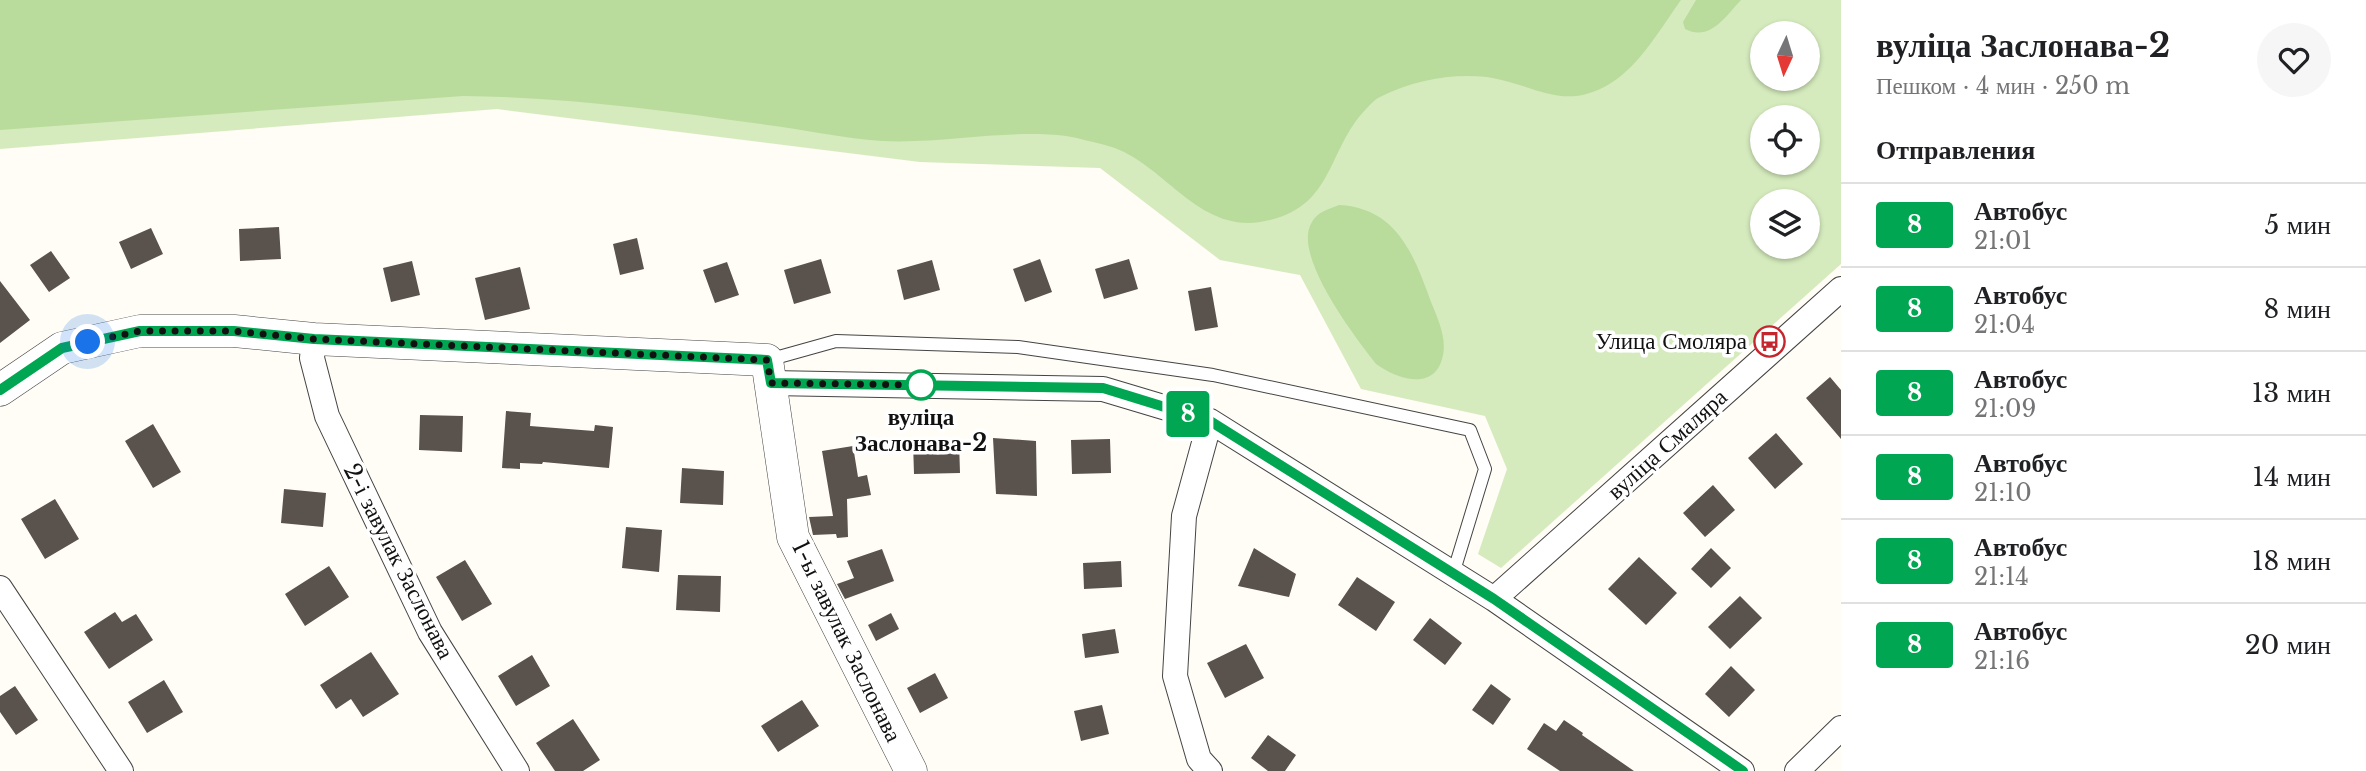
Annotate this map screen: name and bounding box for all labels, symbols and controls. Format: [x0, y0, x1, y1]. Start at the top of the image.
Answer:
north arrow [1750, 21, 1820, 91]
map controls [1750, 21, 1820, 259]
button: heart [2257, 23, 2331, 97]
text: вуліца Заслонава-2 [1876, 25, 2170, 66]
text: Пешком · 4 мин · 250 m [1876, 72, 2130, 100]
button: locate [1750, 105, 1820, 175]
text: Отправления [1876, 134, 2035, 166]
button: layers [1750, 189, 1820, 259]
text: Автобус [1974, 195, 2067, 227]
text: 5 мин [2264, 209, 2331, 241]
text: 8 [1907, 210, 1922, 239]
text: 21:01 [1974, 227, 2032, 255]
text: Автобус [1974, 279, 2067, 311]
text: 8 мин [2264, 293, 2331, 325]
text: 8 [1907, 294, 1922, 323]
text: 21:04 [1974, 311, 2035, 339]
your location [70, 324, 105, 359]
bus stop icon: Улица Смоляра [1753, 324, 1787, 358]
place label: Улица Смоляра [1596, 327, 1747, 355]
text: Автобус [1974, 363, 2067, 395]
marker: вуліца Заслонава-2 [906, 370, 936, 400]
text: 13 мин [2252, 377, 2331, 409]
text: 8 [1907, 378, 1922, 407]
street label: вуліца Смаляра [1601, 383, 1733, 505]
line badge: 8 [1165, 391, 1211, 437]
text: 21:09 [1974, 395, 2036, 423]
text: 8 [1180, 399, 1196, 428]
place label: вуліца Заслонава-2 [855, 403, 987, 457]
text: Автобус [1974, 447, 2067, 479]
street label: 2-і завулак Заслонава [338, 459, 460, 663]
text: 14 мин [2252, 461, 2331, 493]
text: 8 [1907, 462, 1922, 491]
text: 21:10 [1974, 479, 2032, 507]
text: Автобус [1974, 531, 2067, 563]
street label: 1-ы завулак Заслонава [786, 536, 908, 746]
text: 18 мин [2252, 545, 2331, 577]
text: 8 [1907, 546, 1922, 575]
text: 21:14 [1974, 563, 2029, 591]
text: Автобус [1974, 615, 2067, 647]
text: 20 мин [2245, 629, 2331, 661]
text: 8 [1907, 630, 1922, 659]
text: 21:16 [1974, 647, 2030, 675]

